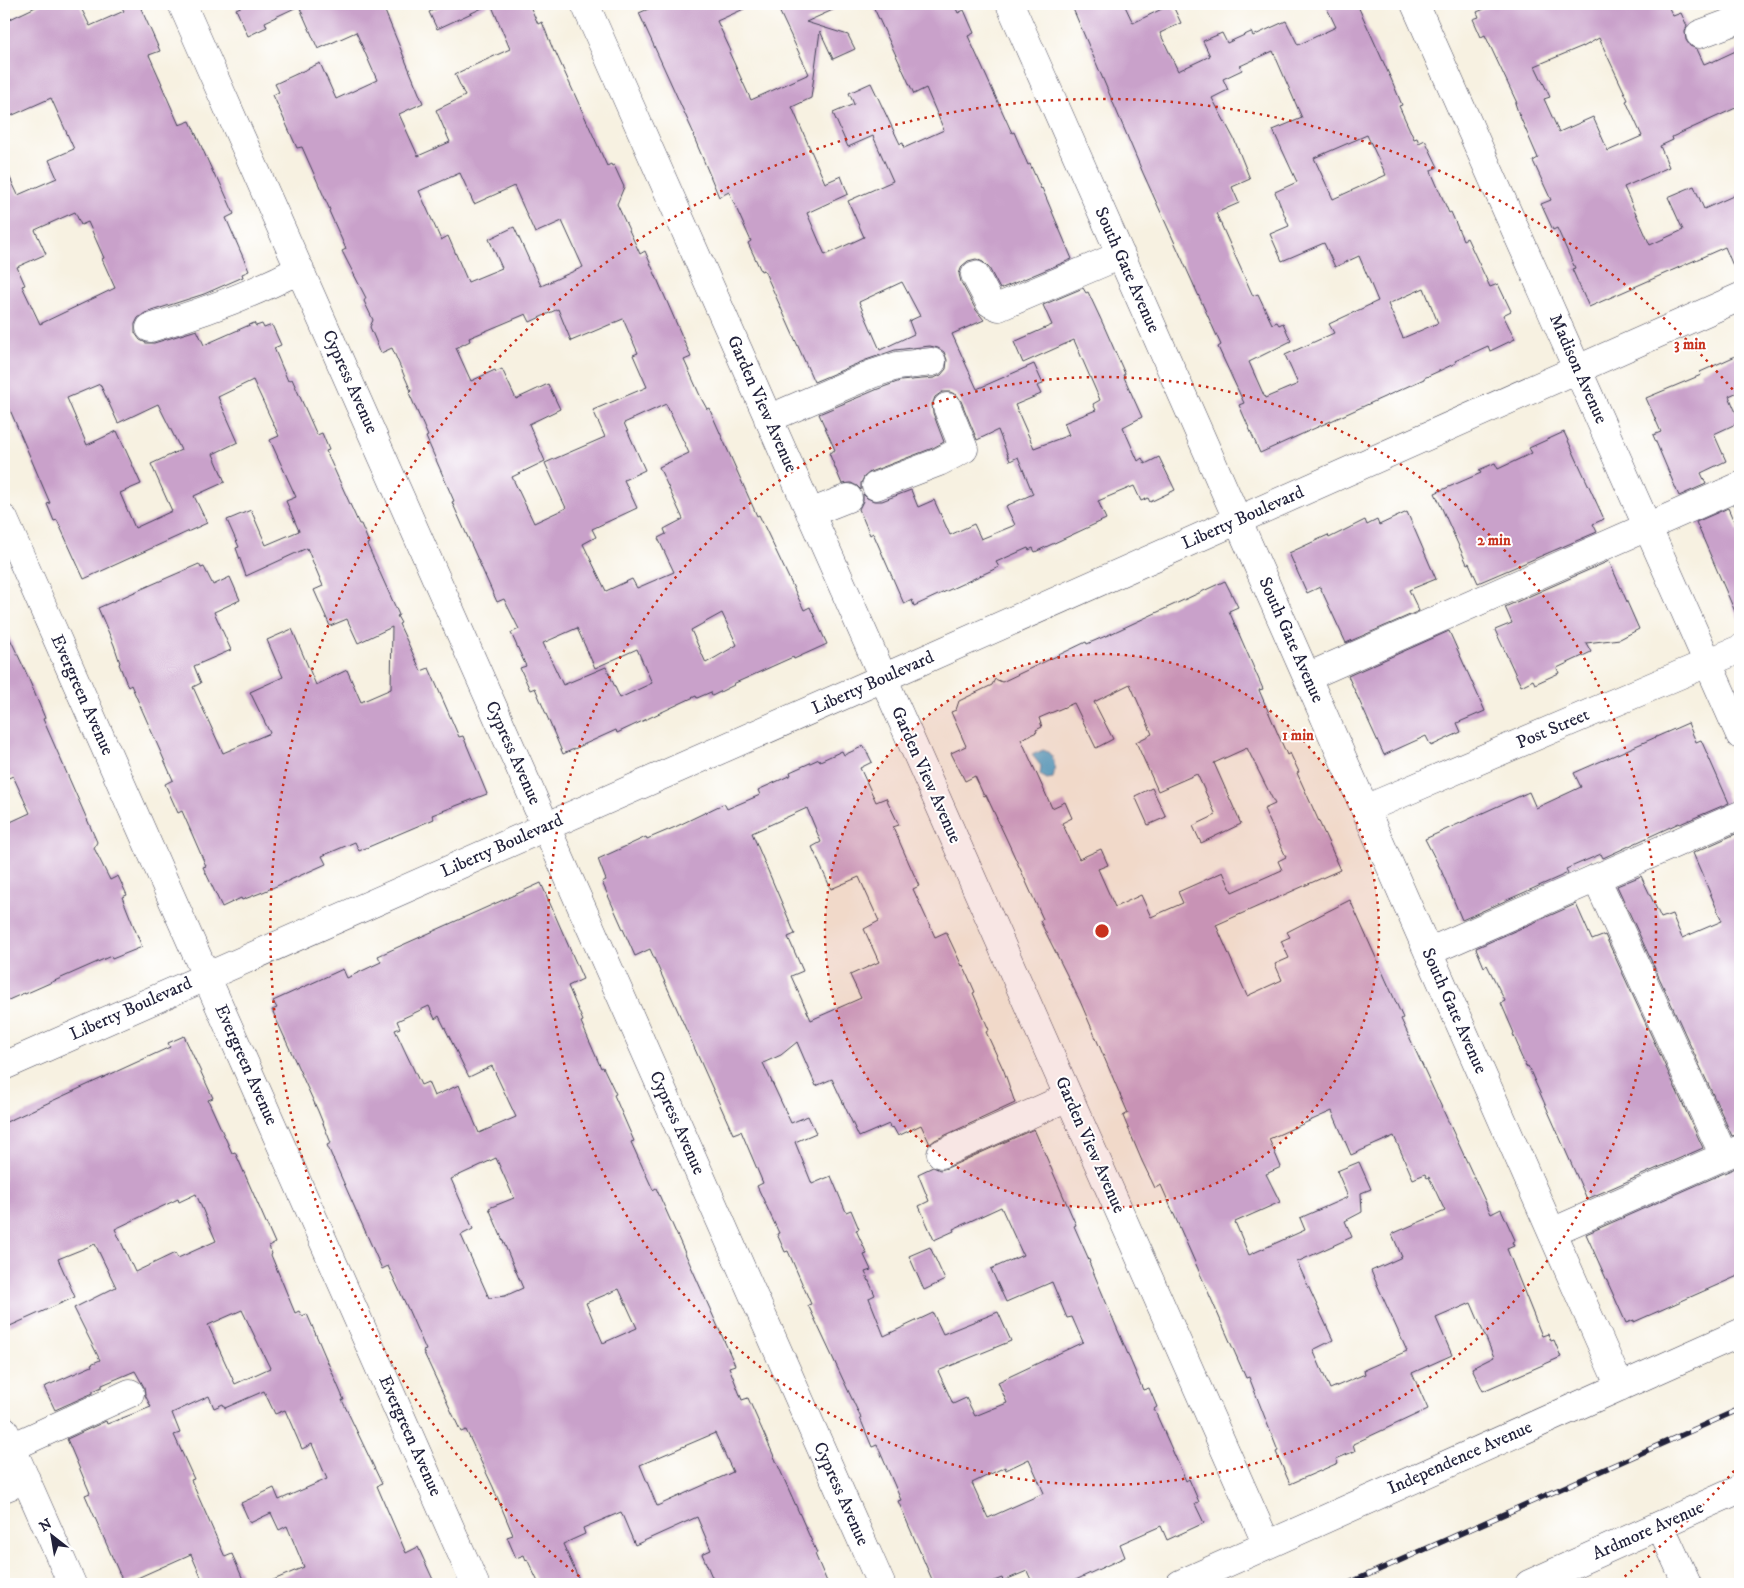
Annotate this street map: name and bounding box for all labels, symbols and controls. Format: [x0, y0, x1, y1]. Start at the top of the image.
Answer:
street label: South Gate Avenue [1089, 204, 1165, 336]
street label: Madison Avenue [1544, 311, 1612, 427]
street label: Cypress Avenue [317, 327, 383, 437]
street label: Garden View Avenue [722, 332, 802, 476]
text: 3 min [1674, 335, 1706, 354]
street label: Liberty Boulevard [1179, 481, 1307, 555]
text: 2 min [1477, 531, 1511, 550]
street label: South Gate Avenue [1253, 574, 1329, 706]
street label: Evergreen Avenue [46, 631, 118, 759]
street label: Liberty Boulevard [809, 646, 937, 720]
street label: Cypress Avenue [480, 698, 546, 808]
street label: Garden View Avenue [886, 703, 966, 847]
street label: Post Street [1513, 704, 1593, 754]
text: 1 min [1282, 726, 1314, 745]
street label: Liberty Boulevard [438, 809, 566, 883]
centre of rings [1093, 922, 1111, 940]
street label: South Gate Avenue [1416, 945, 1492, 1077]
street label: Liberty Boulevard [67, 972, 195, 1046]
street label: Evergreen Avenue [210, 1001, 282, 1129]
street label: Cypress Avenue [644, 1068, 710, 1178]
street label: Garden View Avenue [1050, 1073, 1130, 1217]
street label: Evergreen Avenue [374, 1372, 446, 1500]
street label: Independence Avenue [1384, 1416, 1536, 1500]
street label: Cypress Avenue [808, 1439, 874, 1549]
street label: Ardmore Avenue [1589, 1497, 1707, 1565]
north arrow [28, 1510, 78, 1560]
text: N [36, 1515, 56, 1536]

